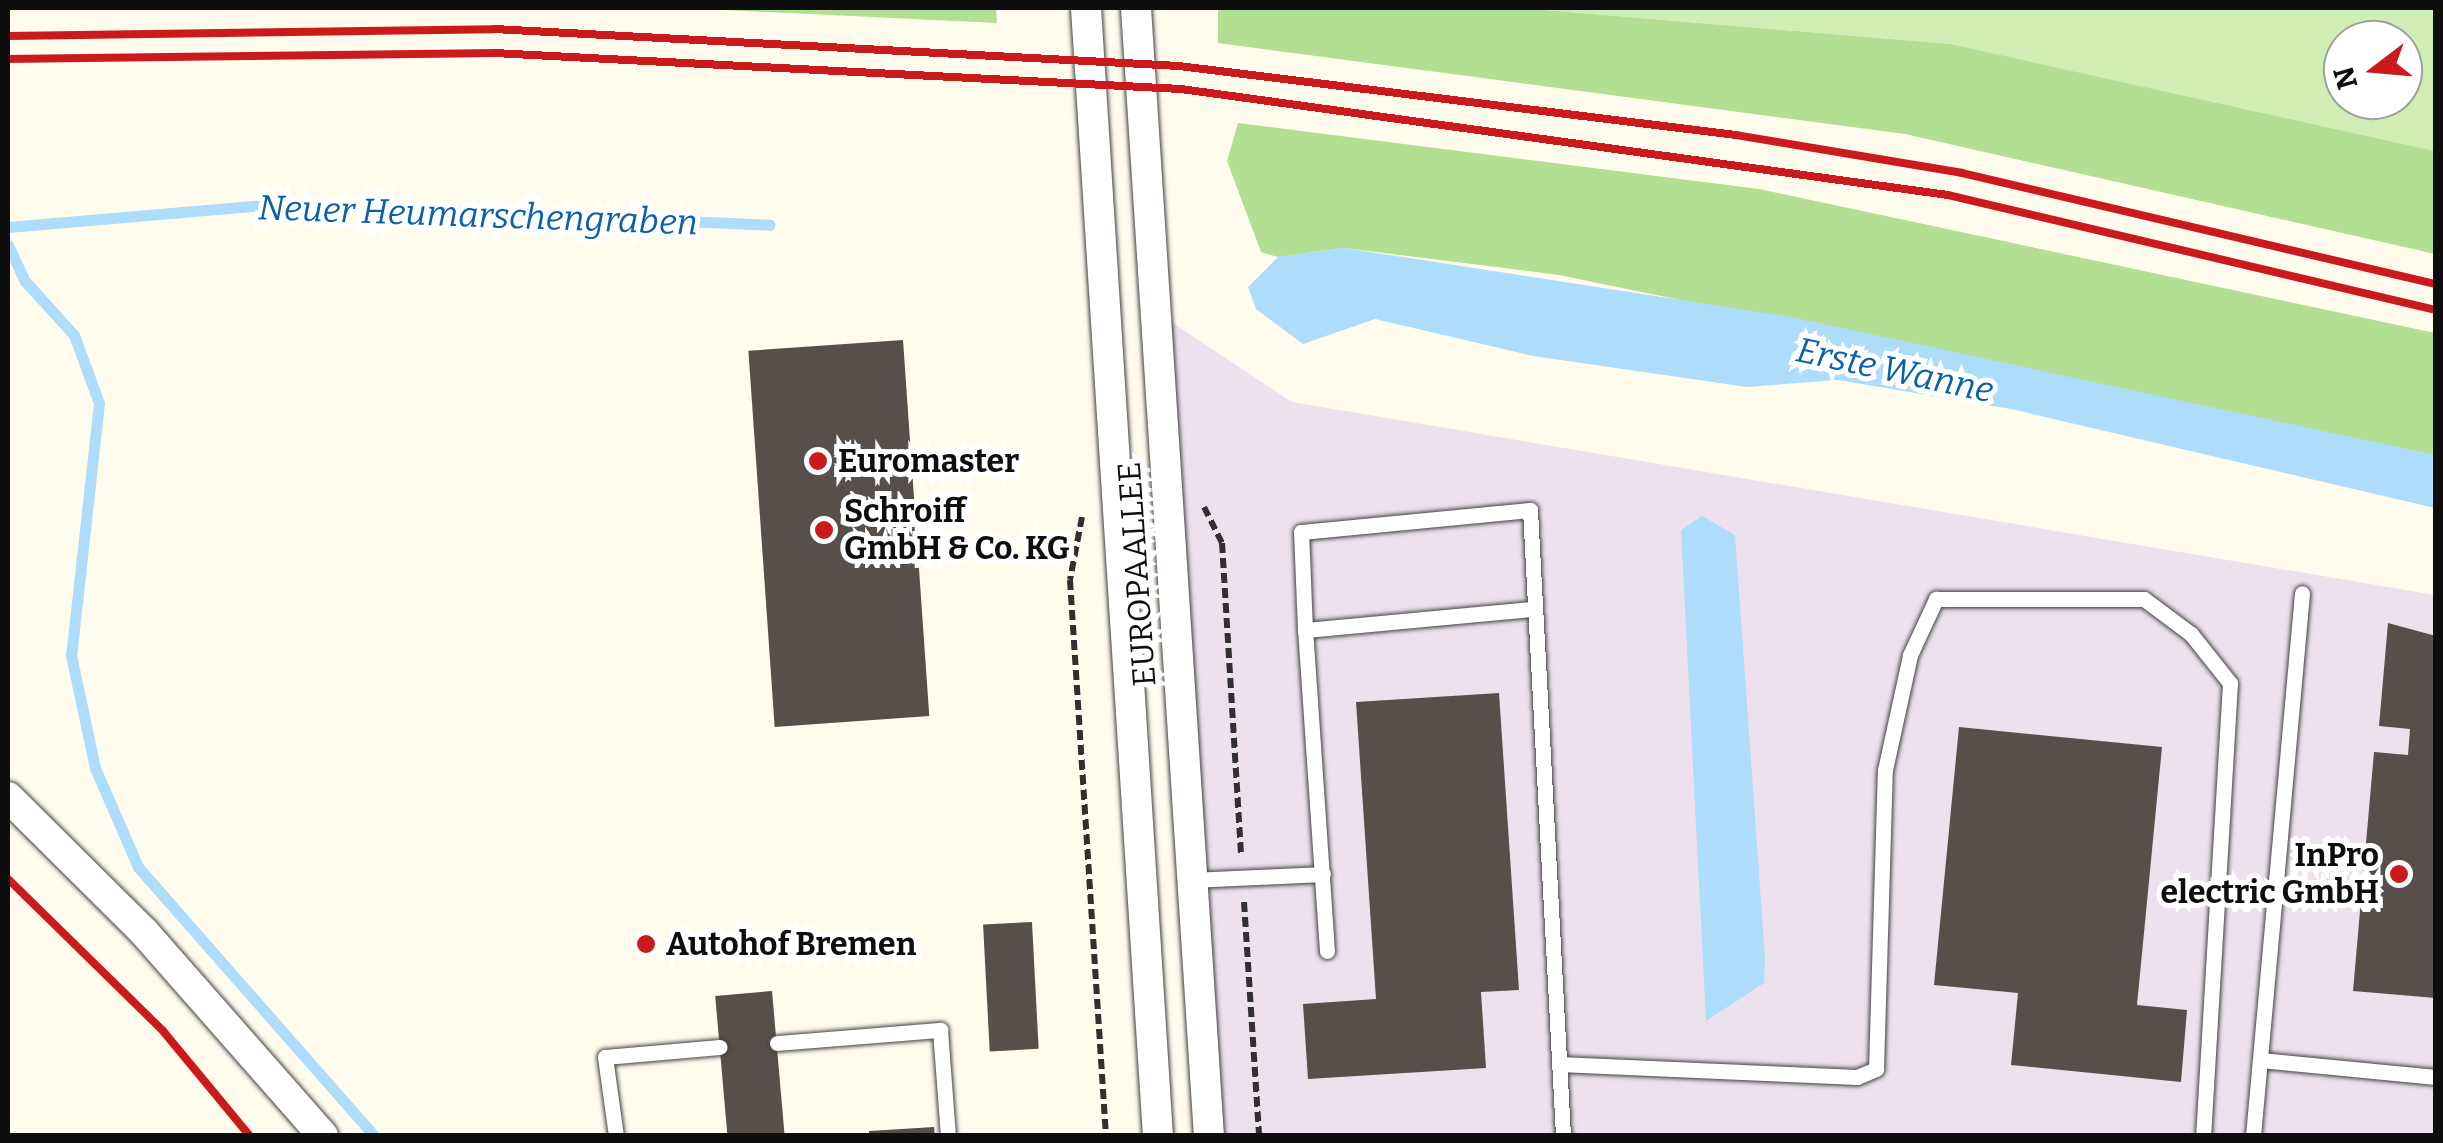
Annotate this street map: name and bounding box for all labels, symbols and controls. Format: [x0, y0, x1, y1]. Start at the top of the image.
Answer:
north arrow [2323, 20, 2423, 120]
text: N [2327, 63, 2364, 93]
water label: Neuer Heumarschengraben [257, 186, 699, 244]
water label: Erste Wanne [1793, 329, 1997, 411]
place label: Euromaster [838, 442, 1019, 480]
marker: Euromaster [807, 450, 829, 472]
street label: EUROPAALLEE [1110, 460, 1164, 688]
place label: Schroiff GmbH & Co. KG [844, 493, 1070, 568]
marker: Schroiff GmbH & Co. KG [813, 519, 835, 541]
place label: InPro electric GmbH [2160, 837, 2379, 912]
marker: InPro electric GmbH [2388, 863, 2410, 885]
place label: Autohof Bremen [666, 925, 916, 963]
marker: Autohof Bremen [635, 933, 657, 955]

